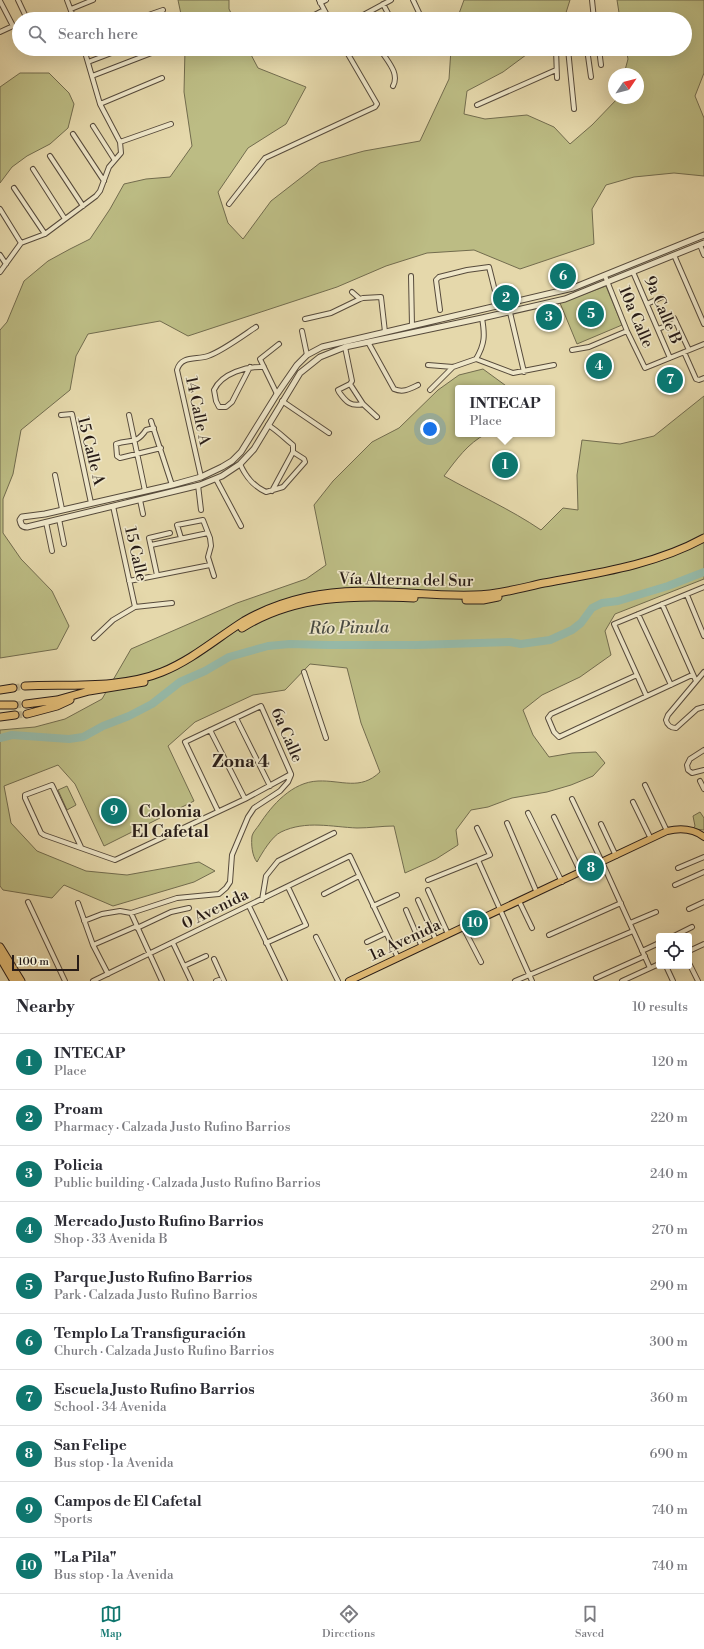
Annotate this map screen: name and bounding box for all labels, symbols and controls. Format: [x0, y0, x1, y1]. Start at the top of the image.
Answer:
search box [12, 12, 692, 56]
icon: search [26, 23, 48, 45]
text: Search here [58, 25, 138, 44]
north arrow [608, 68, 644, 104]
pin: 6 [550, 261, 576, 291]
street label: 9a Calle B [640, 273, 686, 347]
pin: 2 [493, 283, 519, 313]
street label: 10a Calle [614, 283, 658, 351]
pin: 5 [578, 299, 604, 329]
pin: 3 [536, 302, 562, 332]
pin: 4 [586, 351, 612, 381]
pin: 7 [657, 365, 683, 395]
street label: 14 Calle A [181, 375, 215, 448]
popup [455, 385, 555, 437]
text: INTECAP [469, 394, 541, 413]
text: Place [469, 413, 502, 429]
street label: 15 Calle A [73, 415, 109, 488]
your location [420, 419, 440, 439]
pin: 1 [492, 450, 518, 480]
street label: 15 Calle [120, 525, 152, 583]
street label: Vía Alterna del Sur [337, 569, 474, 591]
water label: Río Pinula [308, 616, 390, 640]
street label: 6a Calle [267, 705, 307, 765]
district label: Zona 4 [212, 750, 270, 773]
pin: 9 [101, 796, 127, 826]
district label: Colonia El Cafetal [131, 801, 209, 843]
pin: 8 [578, 853, 604, 883]
street label: 0 Avenida [178, 884, 253, 934]
pin: 10 [462, 908, 488, 938]
street label: 1a Avenida [366, 914, 445, 965]
map controls [656, 933, 692, 969]
button: locate [656, 933, 692, 969]
scale bar [12, 953, 79, 972]
text: 100 m [18, 955, 49, 969]
text: Nearby [16, 996, 75, 1018]
text: 10 results [632, 999, 688, 1015]
text: INTECAP [54, 1044, 125, 1063]
text: 1 [26, 1054, 32, 1070]
text: 120 m [652, 1054, 688, 1070]
text: Place [54, 1063, 86, 1079]
text: Proam [54, 1100, 103, 1119]
text: 2 [25, 1110, 33, 1126]
text: 220 m [650, 1110, 688, 1126]
text: Pharmacy · Calzada Justo Rufino Barrios [54, 1119, 290, 1135]
text: Policia [54, 1156, 103, 1175]
text: 3 [25, 1166, 33, 1182]
text: 240 m [650, 1166, 688, 1182]
text: Public building · Calzada Justo Rufino Barrios [54, 1175, 321, 1191]
text: Mercado Justo Rufino Barrios [54, 1212, 263, 1231]
text: 4 [25, 1222, 33, 1238]
text: 270 m [652, 1222, 688, 1238]
text: Shop · 33 Avenida B [54, 1231, 168, 1247]
text: Parque Justo Rufino Barrios [54, 1268, 252, 1287]
text: 5 [25, 1278, 33, 1294]
text: 290 m [650, 1278, 688, 1294]
text: Park · Calzada Justo Rufino Barrios [54, 1287, 257, 1303]
text: Templo La Transfiguración [54, 1324, 246, 1343]
text: 6 [25, 1334, 33, 1350]
text: 300 m [650, 1334, 688, 1350]
text: Church · Calzada Justo Rufino Barrios [54, 1343, 274, 1359]
text: Escuela Justo Rufino Barrios [54, 1380, 255, 1399]
text: 7 [25, 1390, 33, 1406]
text: 360 m [650, 1390, 688, 1406]
text: School · 34 Avenida [54, 1399, 167, 1415]
text: San Felipe [54, 1436, 127, 1455]
text: 8 [25, 1446, 33, 1462]
text: 690 m [650, 1446, 688, 1462]
text: Bus stop · 1a Avenida [54, 1455, 173, 1471]
text: Campos de El Cafetal [54, 1492, 202, 1511]
text: 9 [25, 1502, 33, 1518]
text: 740 m [652, 1502, 688, 1518]
text: Sports [54, 1511, 93, 1527]
text: "La Pila" [54, 1548, 116, 1567]
text: 10 [21, 1558, 37, 1574]
text: 740 m [652, 1558, 688, 1574]
text: Bus stop · 1a Avenida [54, 1567, 173, 1583]
tab: Map [100, 1603, 122, 1641]
tab: Directions [322, 1603, 375, 1641]
tab: Saved [575, 1603, 604, 1641]

